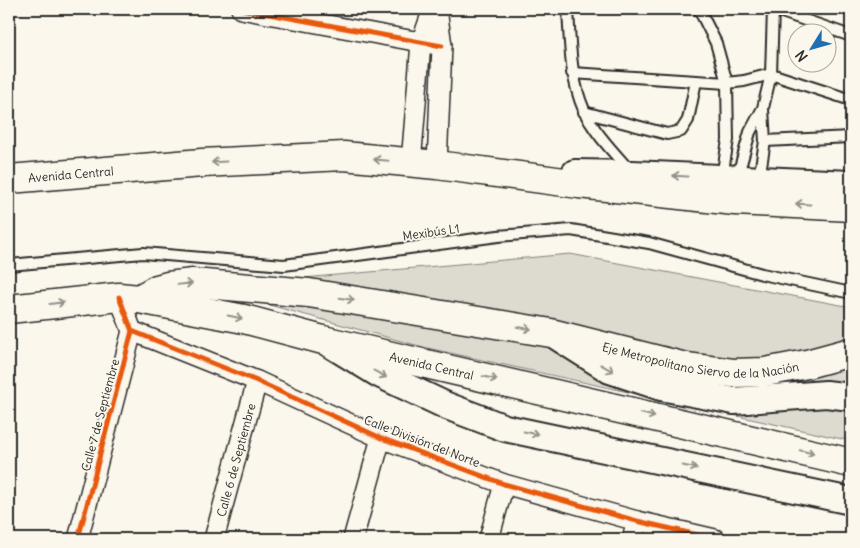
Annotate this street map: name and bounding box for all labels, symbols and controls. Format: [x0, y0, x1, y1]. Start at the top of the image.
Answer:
north arrow [788, 22, 838, 72]
text: N [792, 47, 812, 65]
one-way arrow [373, 155, 389, 165]
one-way arrow [211, 157, 228, 167]
street label: Avenida Central [27, 163, 114, 185]
one-way arrow [672, 171, 688, 181]
one-way arrow [795, 200, 811, 209]
street label: Mexibús L1 [401, 221, 461, 243]
one-way arrow [177, 279, 193, 289]
one-way arrow [338, 294, 354, 304]
one-way arrow [49, 298, 65, 308]
one-way arrow [227, 312, 243, 322]
one-way arrow [516, 323, 532, 333]
street label: Eje Metropolitano Siervo de la Nación [601, 339, 800, 380]
street label: Avenida Central [388, 348, 475, 382]
street label: Calle 7 de Septiembre [78, 357, 122, 473]
one-way arrow [600, 363, 615, 373]
one-way arrow [372, 370, 387, 379]
one-way arrow [482, 374, 498, 383]
street label: Calle 6 de Septiembre [213, 402, 258, 518]
one-way arrow [640, 411, 656, 420]
street label: Calle División del Norte [362, 412, 482, 470]
one-way arrow [522, 429, 538, 439]
one-way arrow [798, 448, 814, 457]
one-way arrow [681, 463, 697, 472]

